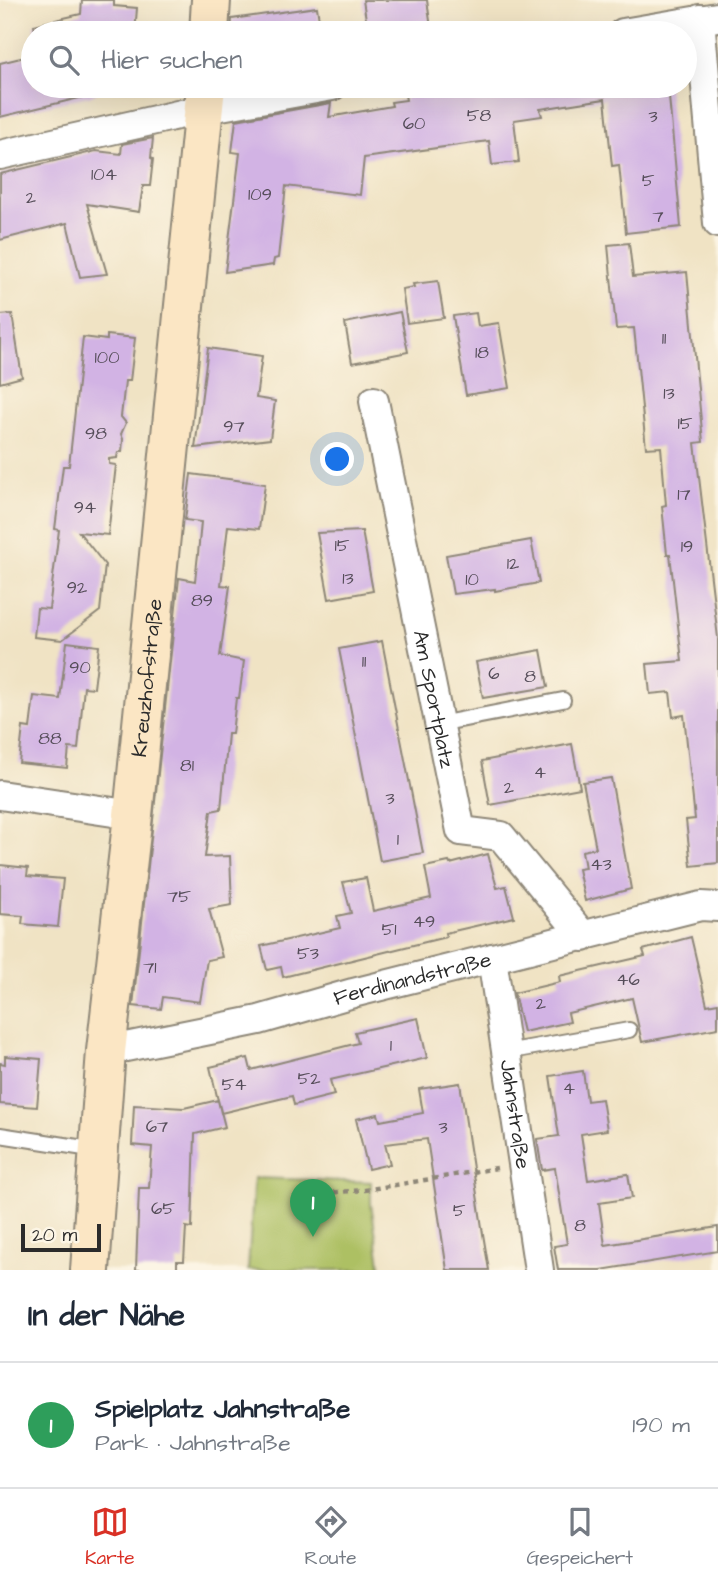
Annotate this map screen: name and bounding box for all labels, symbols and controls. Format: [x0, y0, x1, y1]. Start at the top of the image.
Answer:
search box [21, 21, 697, 98]
icon: search [45, 41, 83, 79]
text: Hier suchen [101, 42, 242, 78]
house number: 58 [467, 103, 492, 128]
house number: 3 [648, 104, 658, 129]
house number: 60 [403, 111, 425, 136]
house number: 104 [91, 162, 117, 187]
house number: 5 [642, 168, 655, 193]
house number: 109 [248, 182, 272, 207]
house number: 2 [26, 185, 37, 210]
house number: 7 [652, 204, 664, 229]
house number: 11 [662, 326, 666, 351]
house number: 18 [475, 340, 489, 365]
house number: 100 [94, 345, 120, 370]
house number: 13 [663, 381, 675, 406]
house number: 15 [677, 411, 693, 436]
house number: 97 [223, 414, 245, 439]
house number: 98 [85, 421, 107, 446]
your location [320, 442, 354, 476]
house number: 17 [677, 482, 691, 507]
house number: 94 [74, 495, 96, 520]
house number: 15 [334, 533, 350, 558]
house number: 19 [681, 534, 693, 559]
house number: 12 [507, 551, 520, 576]
house number: 13 [342, 566, 354, 591]
house number: 10 [465, 567, 479, 592]
house number: 92 [67, 575, 88, 600]
house number: 89 [191, 588, 213, 613]
street label: Kreuzhofstraße [125, 597, 170, 758]
street label: Am Sportplatz [406, 628, 462, 771]
house number: 11 [362, 649, 366, 674]
house number: 90 [69, 655, 91, 680]
house number: 6 [488, 661, 500, 686]
house number: 8 [524, 664, 536, 689]
house number: 88 [38, 726, 62, 751]
house number: 81 [180, 753, 194, 778]
house number: 4 [534, 760, 546, 785]
house number: 2 [504, 775, 515, 800]
house number: 3 [385, 786, 395, 811]
house number: 1 [397, 827, 399, 852]
house number: 43 [590, 852, 612, 877]
house number: 75 [167, 884, 191, 909]
house number: 49 [413, 909, 435, 934]
house number: 51 [381, 917, 397, 942]
house number: 53 [297, 941, 319, 966]
street label: Ferdinandstraße [330, 945, 494, 1013]
house number: 71 [143, 955, 157, 980]
house number: 46 [616, 967, 640, 992]
house number: 2 [536, 991, 547, 1016]
house number: 1 [390, 1033, 392, 1058]
street label: Jahnstraße [492, 1058, 538, 1171]
house number: 52 [297, 1066, 321, 1091]
house number: 54 [222, 1072, 247, 1097]
house number: 4 [563, 1076, 575, 1101]
house number: 67 [146, 1114, 168, 1139]
house number: 3 [438, 1115, 448, 1140]
pin: 1 [290, 1179, 336, 1237]
house number: 65 [151, 1196, 175, 1221]
house number: 5 [453, 1198, 466, 1223]
house number: 8 [574, 1213, 586, 1238]
scale bar [21, 1221, 102, 1253]
text: 20 m [32, 1222, 77, 1249]
text: In der Nähe [28, 1295, 185, 1337]
text: Spielplatz Jahnstraße [95, 1391, 350, 1427]
text: 1 [50, 1409, 52, 1441]
text: 190 m [632, 1409, 690, 1441]
text: Park · Jahnstraße [95, 1427, 291, 1459]
tab: Karte [85, 1503, 135, 1572]
tab: Route [305, 1503, 356, 1572]
tab: Gespeichert [526, 1503, 633, 1572]

